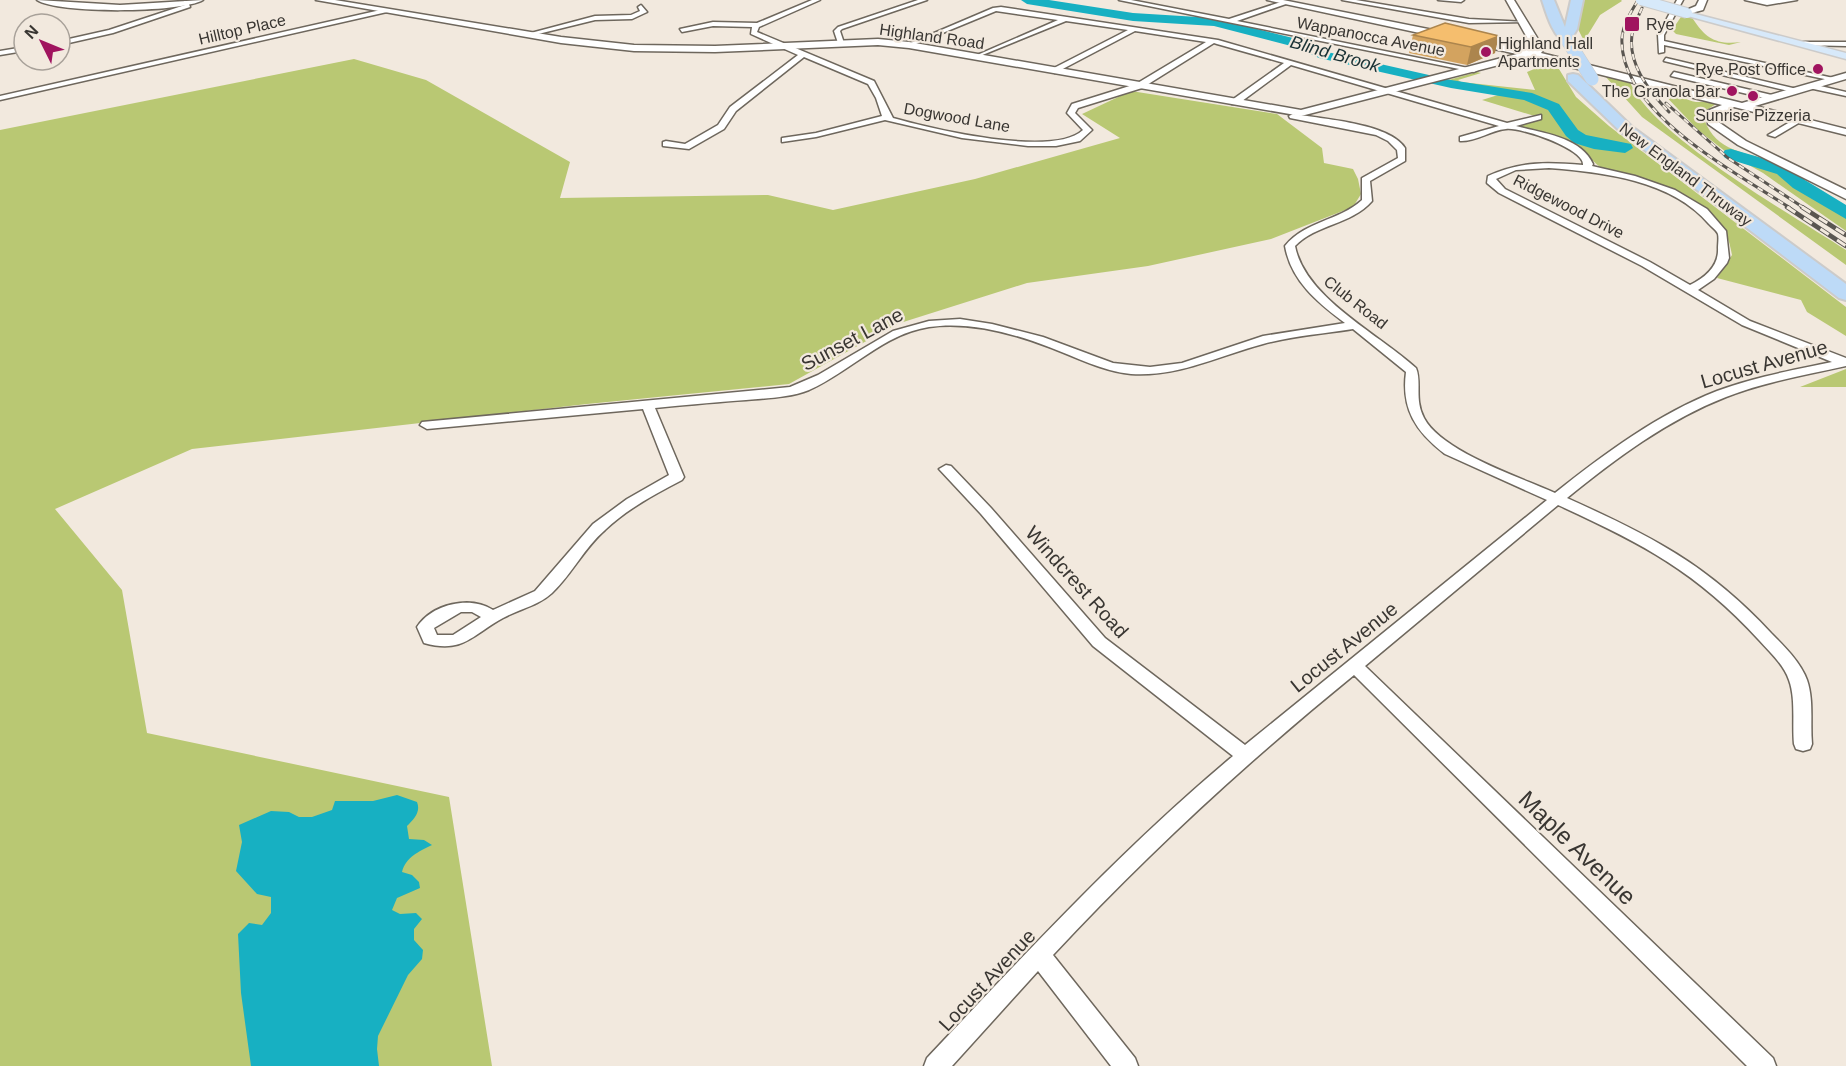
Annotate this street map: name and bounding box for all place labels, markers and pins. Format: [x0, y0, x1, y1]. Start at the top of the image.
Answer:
marker: Rye [1623, 15, 1641, 33]
place label: Rye [1646, 16, 1675, 33]
place label: Highland Hall Apartments [1498, 35, 1593, 70]
marker: Highland Hall Apartments [1479, 45, 1493, 59]
place label: Rye Post Office [1695, 61, 1806, 78]
marker: Rye Post Office [1811, 62, 1825, 76]
place label: The Granola Bar [1602, 83, 1721, 100]
marker: The Granola Bar [1725, 84, 1739, 98]
marker: Sunrise Pizzeria [1746, 89, 1760, 103]
place label: Sunrise Pizzeria [1695, 107, 1811, 124]

